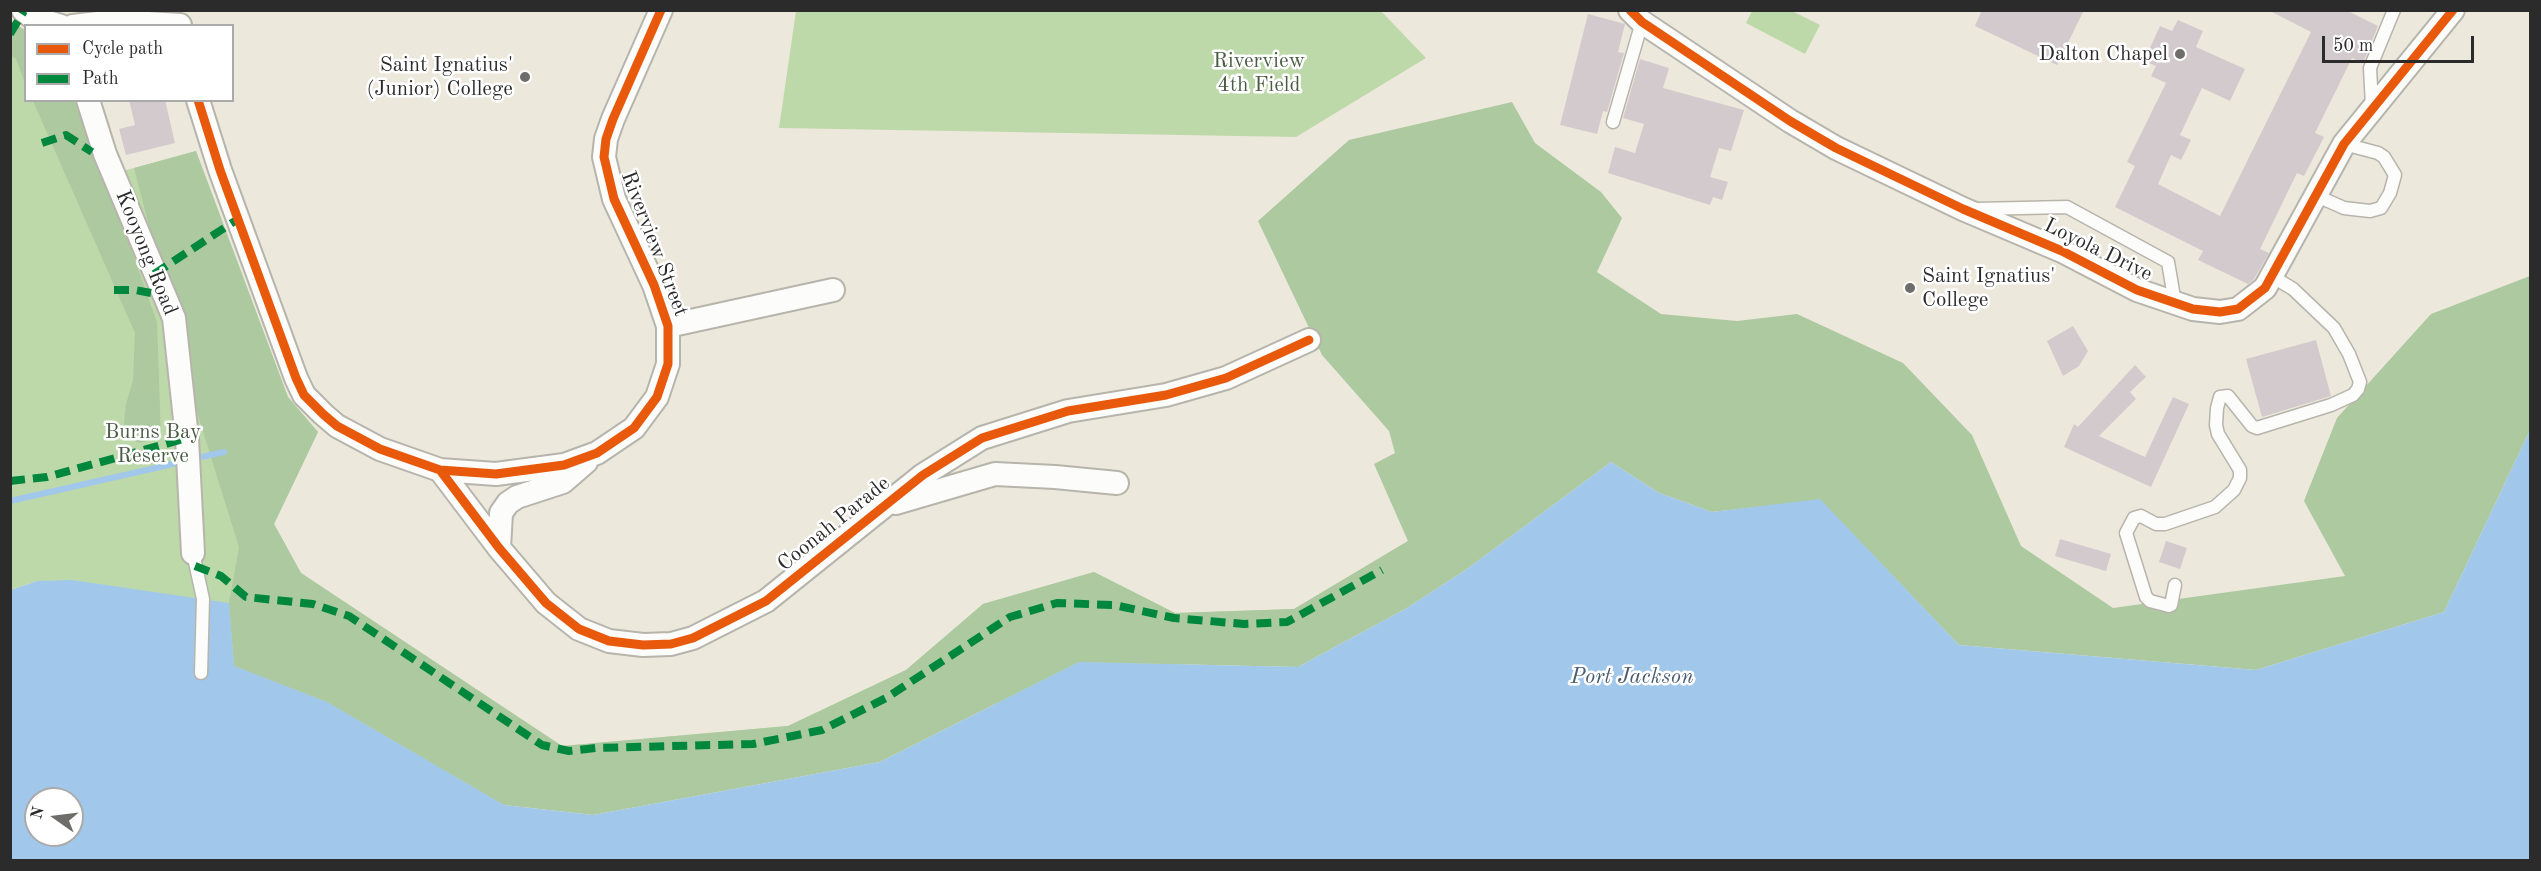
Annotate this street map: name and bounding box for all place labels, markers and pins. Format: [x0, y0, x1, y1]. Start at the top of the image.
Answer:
place label: Dalton Chapel [2039, 41, 2168, 67]
marker: Dalton Chapel [2173, 47, 2187, 61]
place label: Saint Ignatius' (Junior) College [367, 52, 513, 102]
marker: Saint Ignatius' (Junior) College [518, 70, 532, 84]
place label: Saint Ignatius' College [1922, 263, 2055, 313]
marker: Saint Ignatius' College [1903, 281, 1917, 295]

